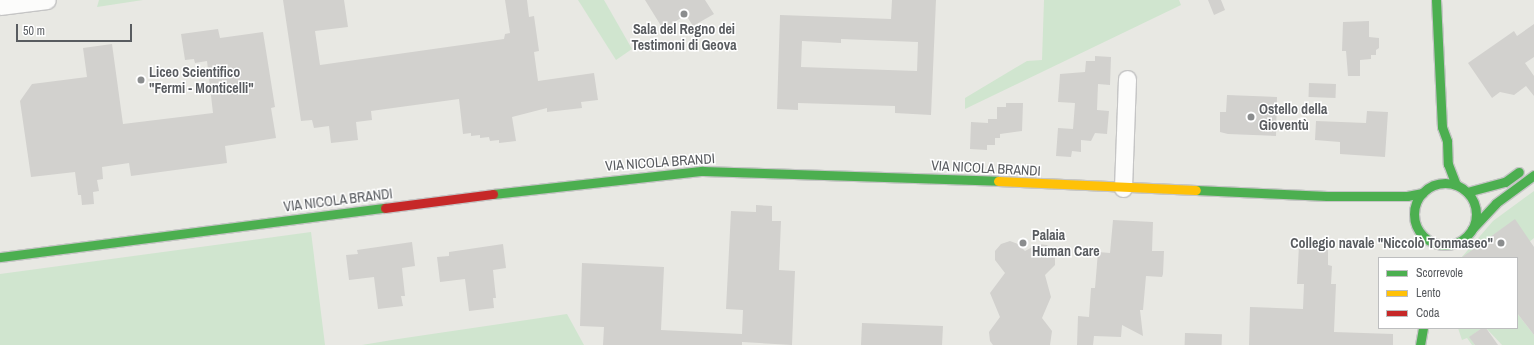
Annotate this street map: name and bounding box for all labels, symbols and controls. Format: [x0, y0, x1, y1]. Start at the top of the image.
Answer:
marker: Sala del Regno dei Testimoni di Geova [679, 9, 689, 19]
scale bar [18, 16, 134, 42]
place label: Sala del Regno dei Testimoni di Geova [631, 21, 737, 54]
text: 50 m [23, 23, 45, 39]
place label: Liceo Scientifico "Fermi - Monticelli" [149, 64, 254, 96]
marker: Liceo Scientifico "Fermi - Monticelli" [136, 75, 146, 85]
place label: Ostello della Gioventù [1259, 101, 1327, 134]
marker: Ostello della Gioventù [1246, 112, 1256, 122]
street label: VIA NICOLA BRANDI [604, 150, 716, 174]
street label: VIA NICOLA BRANDI [930, 157, 1042, 179]
street label: VIA NICOLA BRANDI [282, 185, 394, 215]
place label: Palaia Human Care [1032, 227, 1100, 260]
place label: Collegio navale "Niccolò Tommaseo" [1290, 235, 1493, 251]
marker: Palaia Human Care [1017, 237, 1029, 249]
marker: Collegio navale "Niccolò Tommaseo" [1496, 238, 1506, 248]
legend [1378, 257, 1518, 329]
text: Scorrevole [1416, 265, 1463, 281]
text: Lento [1416, 285, 1441, 301]
text: Coda [1416, 305, 1440, 321]

